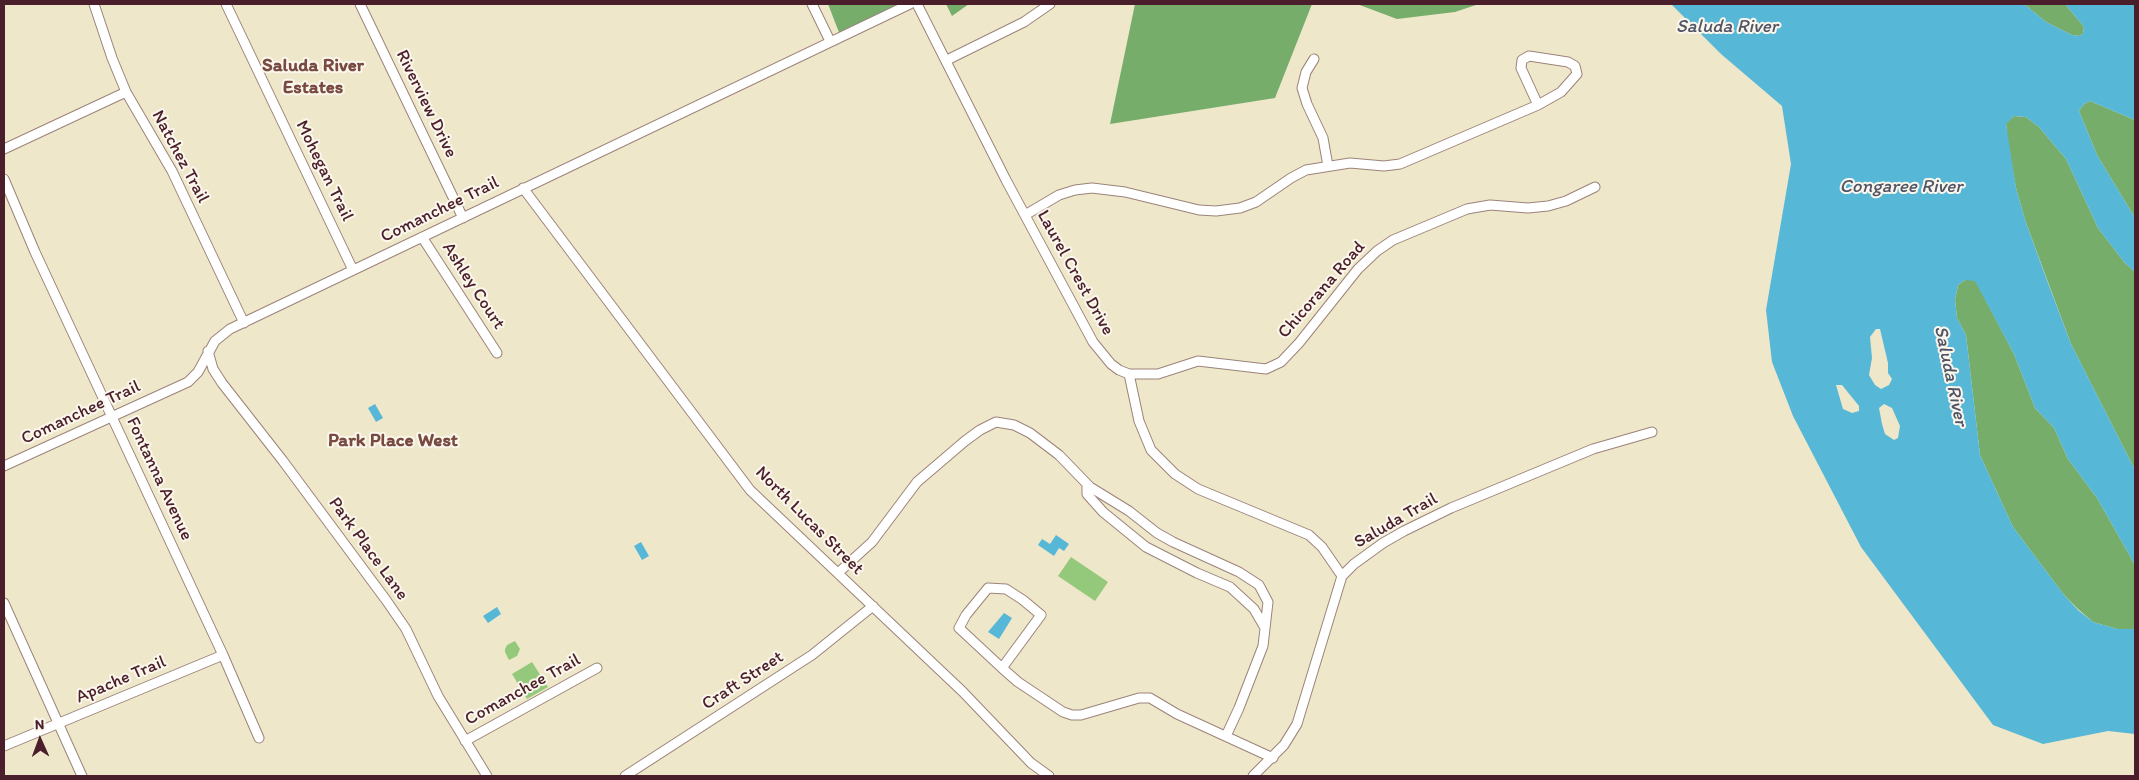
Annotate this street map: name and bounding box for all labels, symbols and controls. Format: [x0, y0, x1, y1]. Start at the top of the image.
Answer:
water label: Saluda River [1676, 16, 1778, 38]
street label: Riverview Drive [391, 46, 461, 162]
district label: Saluda River Estates [262, 55, 364, 99]
street label: Natchez Trail [147, 107, 213, 207]
street label: Mohegan Trail [290, 117, 358, 225]
street label: Comanchee Trail [377, 172, 503, 248]
water label: Congaree River [1839, 176, 1963, 198]
street label: Laurel Crest Drive [1032, 207, 1118, 339]
street label: Chicorana Road [1274, 237, 1370, 343]
street label: Ashley Court [437, 238, 509, 334]
water label: Saluda River [1928, 324, 1972, 428]
street label: Comanchee Trail [18, 376, 144, 450]
street label: Fontanna Avenue [121, 414, 197, 544]
district label: Park Place West [328, 430, 458, 452]
street label: North Lucas Street [750, 462, 868, 580]
street label: Saluda Trail [1351, 489, 1441, 553]
street label: Park Place Lane [323, 493, 413, 605]
street label: Craft Street [698, 647, 788, 715]
street label: Comanchee Trail [461, 649, 585, 731]
street label: Apache Trail [73, 651, 169, 709]
north arrow [15, 715, 65, 765]
text: N [34, 716, 44, 733]

